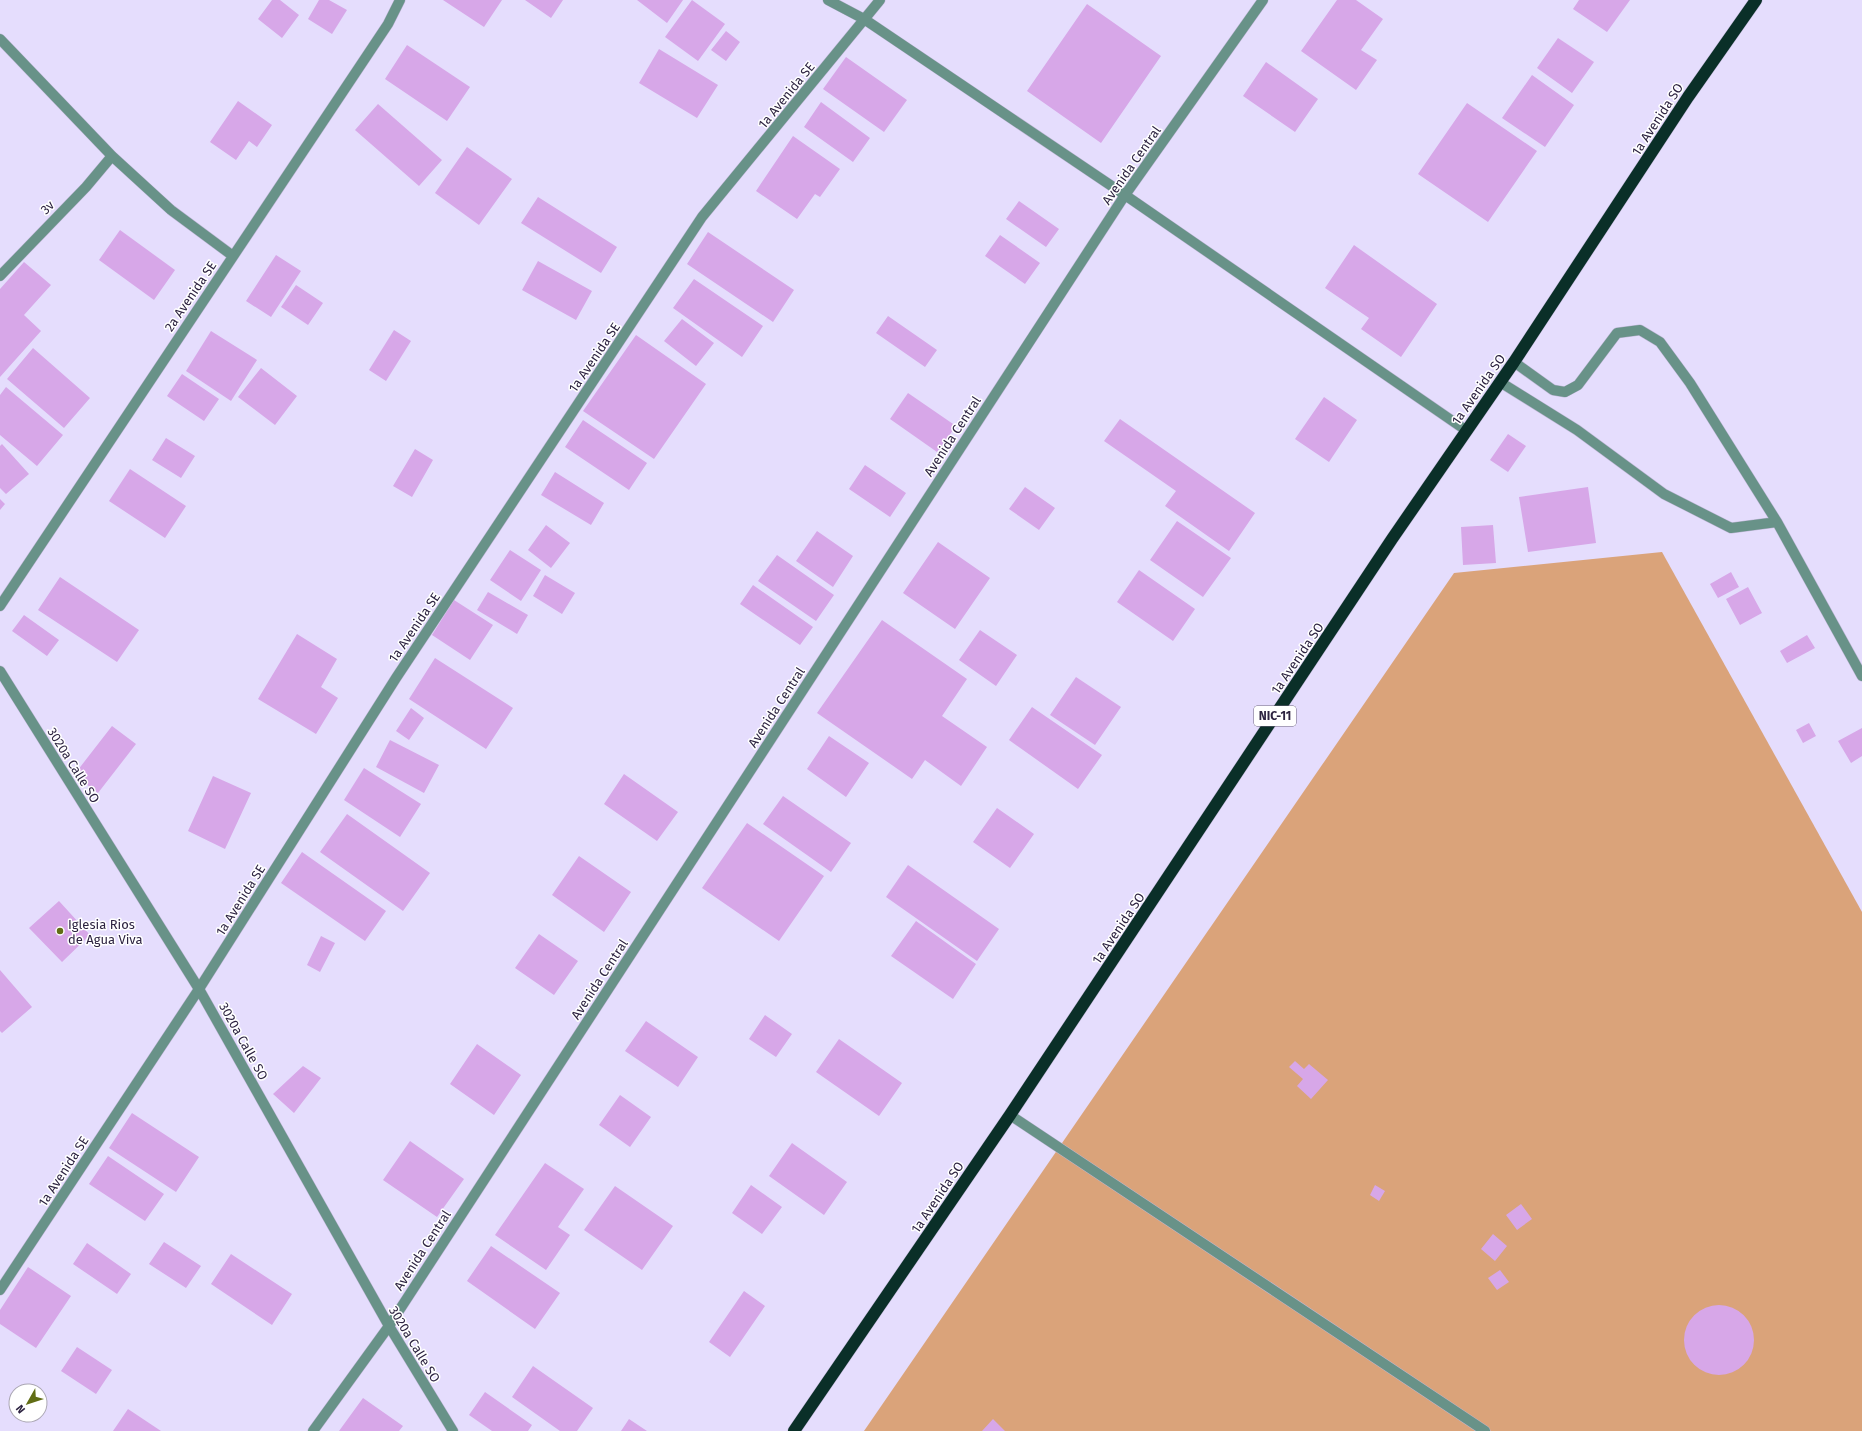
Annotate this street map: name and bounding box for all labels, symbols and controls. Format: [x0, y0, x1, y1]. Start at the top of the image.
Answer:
street label: 1a Avenida SE [755, 59, 818, 131]
street label: 1a Avenida SO [1629, 81, 1686, 158]
street label: Avenida Central [1099, 123, 1164, 207]
street label: 3v [37, 197, 58, 217]
street label: 2a Avenida SE [161, 258, 219, 334]
street label: 1a Avenida SE [566, 320, 623, 395]
street label: 1a Avenida SO [1449, 351, 1508, 427]
street label: Avenida Central [921, 393, 984, 479]
street label: 1a Avenida SE [386, 590, 443, 665]
street label: 1a Avenida SO [1268, 620, 1327, 697]
street label: Avenida Central [745, 664, 808, 750]
road number: NIC-11 [1254, 706, 1296, 726]
street label: 3020a Calle SO [44, 725, 103, 806]
street label: 1a Avenida SE [213, 862, 268, 938]
street label: 1a Avenida SO [1089, 890, 1148, 967]
place label: Iglesia Rios de Agua Viva [68, 917, 143, 947]
marker: Iglesia Rios de Agua Viva [55, 926, 65, 936]
street label: Avenida Central [568, 936, 631, 1022]
street label: 3020a Calle SO [216, 1000, 271, 1083]
street label: 1a Avenida SE [35, 1133, 92, 1209]
street label: 1a Avenida SO [908, 1159, 967, 1236]
street label: Avenida Central [391, 1207, 454, 1293]
street label: 3020a Calle SO [386, 1304, 443, 1385]
north arrow [8, 1383, 48, 1423]
text: N [13, 1402, 28, 1416]

